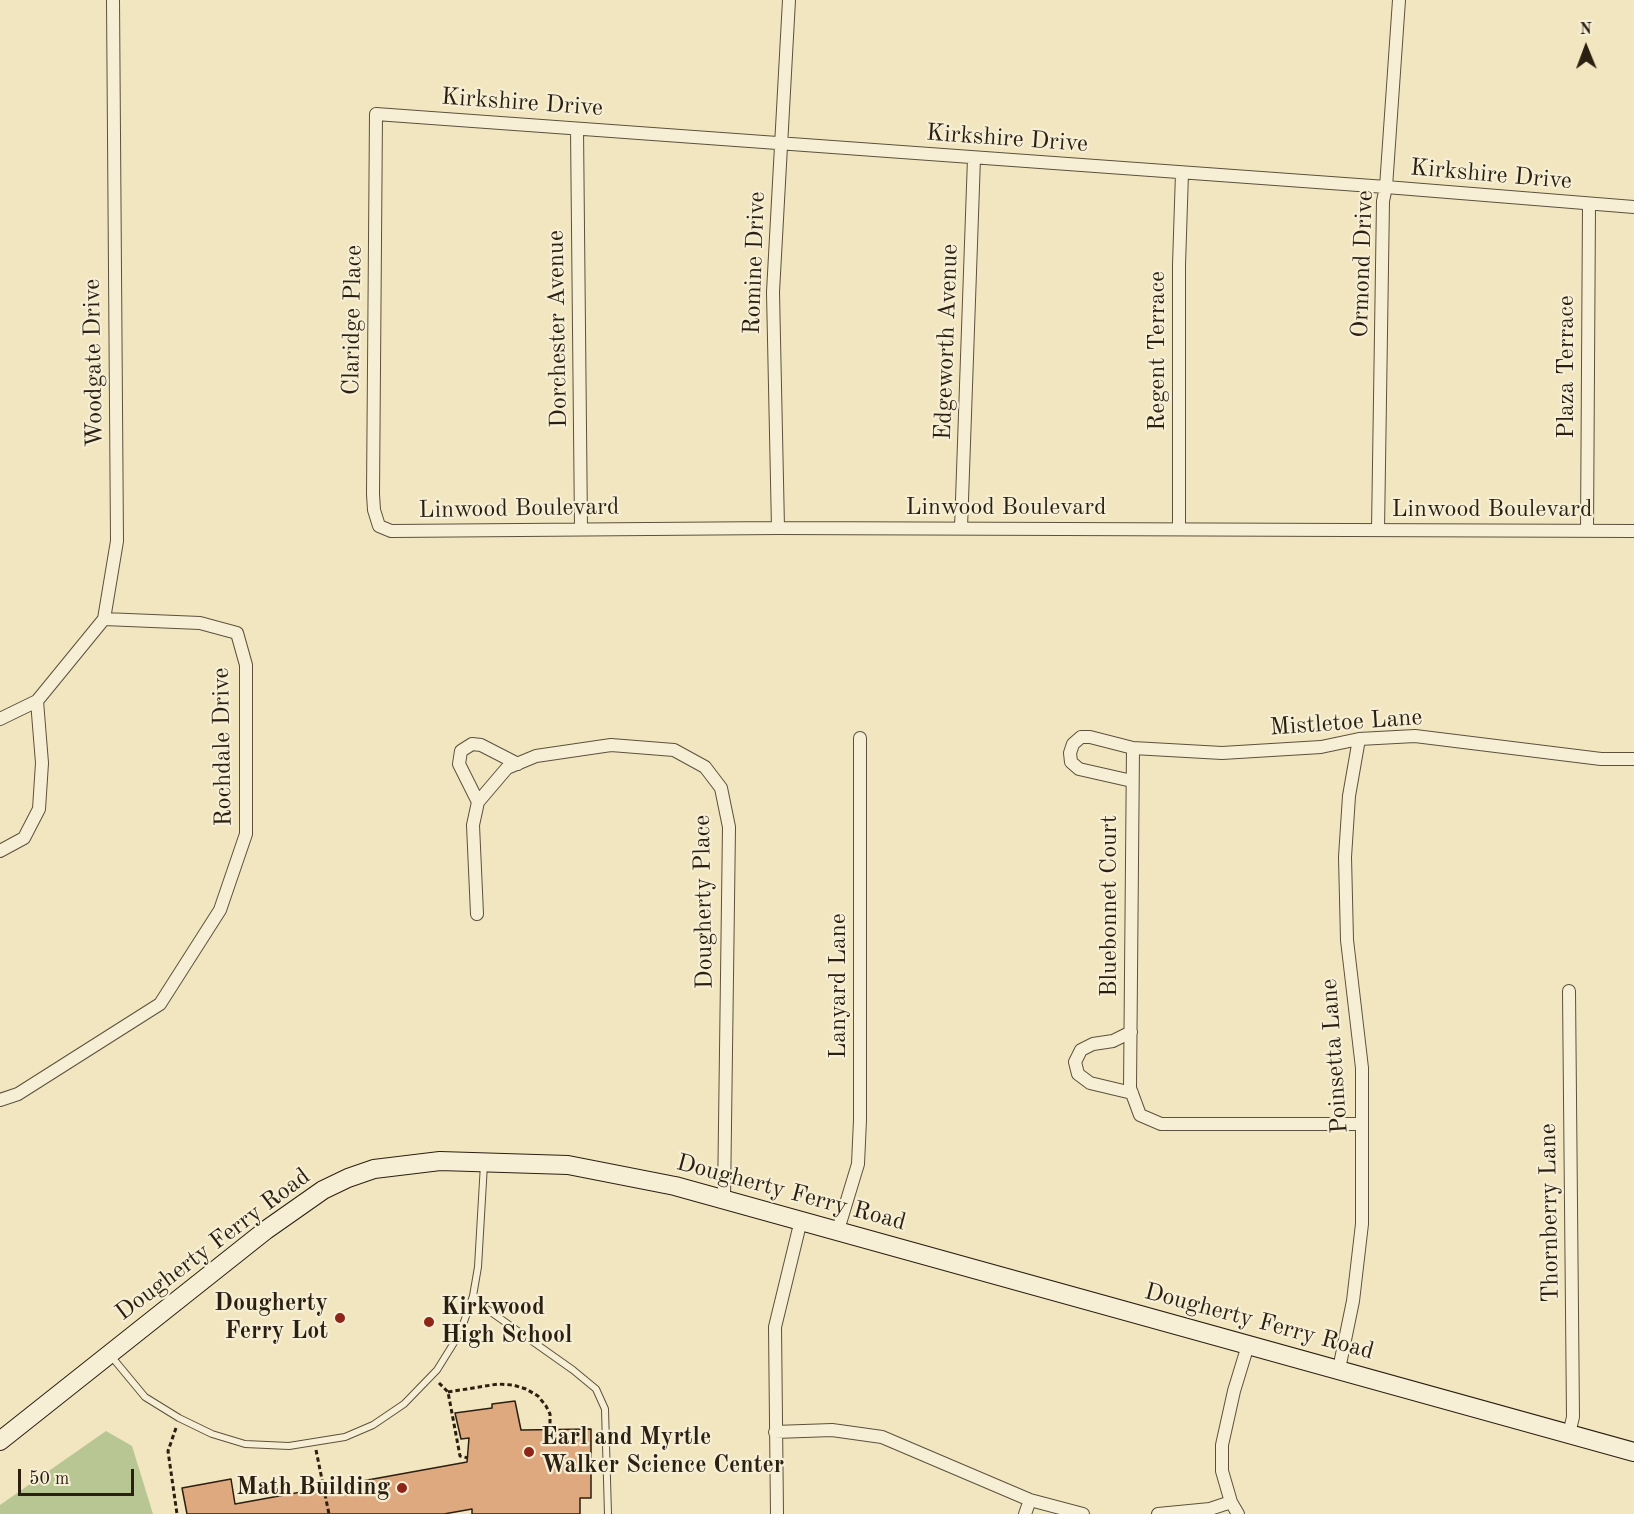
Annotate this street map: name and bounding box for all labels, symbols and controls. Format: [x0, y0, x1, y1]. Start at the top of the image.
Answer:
north arrow [1556, 18, 1616, 78]
text: N [1579, 22, 1592, 38]
street label: Kirkshire Drive [440, 83, 604, 123]
street label: Kirkshire Drive [925, 119, 1089, 159]
street label: Kirkshire Drive [1409, 154, 1573, 196]
street label: Ormond Drive [1346, 190, 1380, 338]
street label: Romine Drive [738, 191, 772, 335]
street label: Dorchester Avenue [542, 230, 574, 428]
street label: Edgeworth Avenue [929, 243, 965, 441]
street label: Claridge Place [337, 245, 369, 395]
street label: Regent Terrace [1144, 271, 1172, 431]
street label: Woodgate Drive [78, 279, 110, 447]
street label: Plaza Terrace [1553, 295, 1581, 439]
street label: Linwood Boulevard [418, 493, 620, 525]
street label: Linwood Boulevard [905, 494, 1107, 522]
street label: Linwood Boulevard [1391, 496, 1593, 524]
street label: Rochdale Drive [207, 667, 239, 827]
street label: Mistletoe Lane [1269, 703, 1423, 743]
street label: Dougherty Place [688, 815, 720, 989]
street label: Bluebonnet Court [1096, 815, 1124, 997]
street label: Lanyard Lane [825, 913, 853, 1059]
street label: Poinsetta Lane [1315, 978, 1355, 1134]
street label: Thornberry Lane [1534, 1123, 1566, 1303]
street label: Dougherty Ferry Road [673, 1149, 909, 1237]
street label: Dougherty Ferry Road [110, 1162, 316, 1328]
street label: Dougherty Ferry Road [1141, 1278, 1377, 1366]
place label: Dougherty Ferry Lot [214, 1290, 328, 1346]
place label: Kirkwood High School [441, 1294, 572, 1350]
marker: Dougherty Ferry Lot [333, 1311, 347, 1325]
marker: Kirkwood High School [422, 1315, 436, 1329]
place label: Earl and Myrtle Walker Science Center [541, 1424, 784, 1480]
marker: Earl and Myrtle Walker Science Center [522, 1445, 536, 1459]
scale bar [21, 1457, 136, 1495]
text: 50 m [29, 1470, 69, 1488]
place label: Math Building [236, 1474, 390, 1502]
marker: Math Building [395, 1481, 409, 1495]

